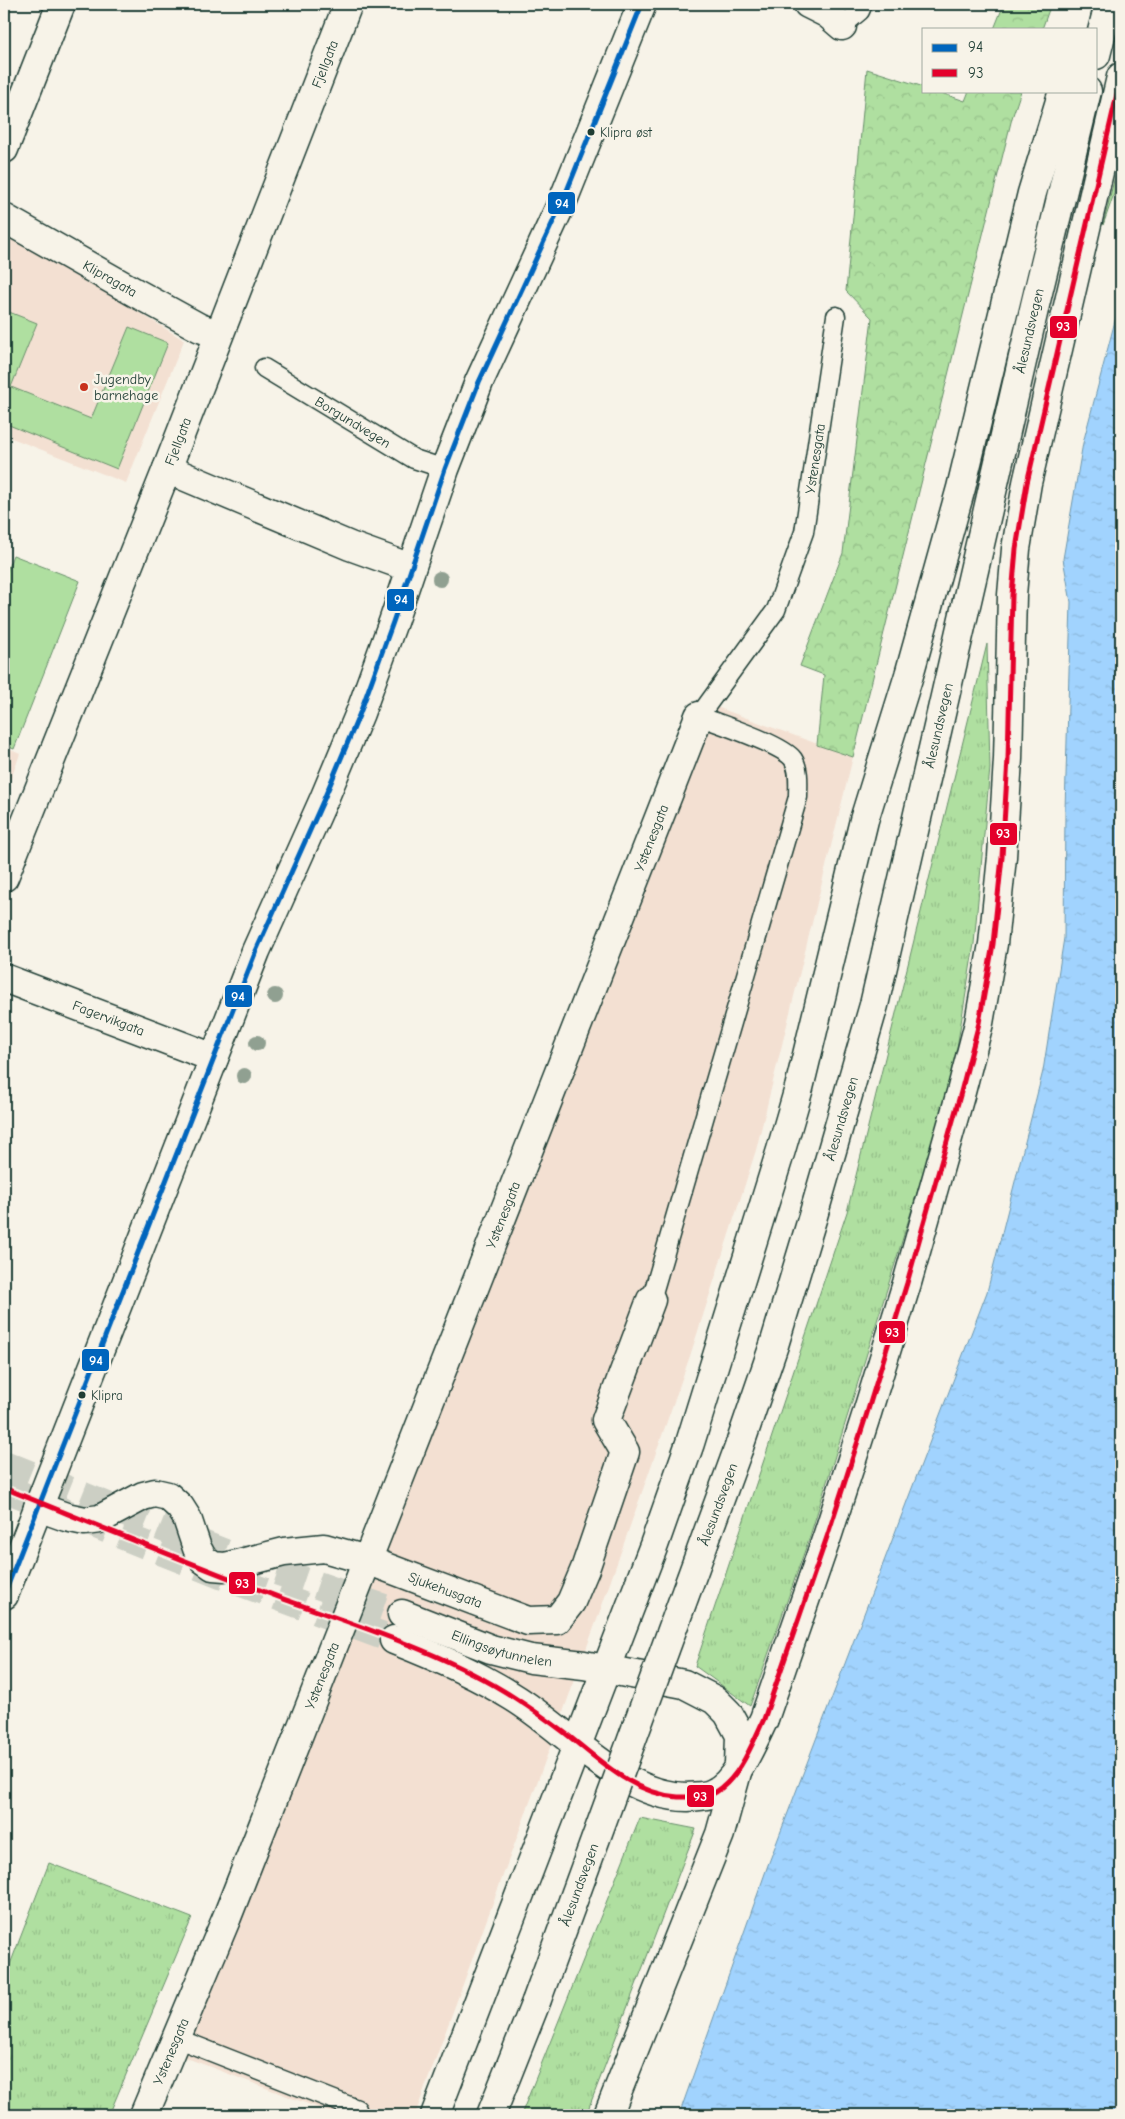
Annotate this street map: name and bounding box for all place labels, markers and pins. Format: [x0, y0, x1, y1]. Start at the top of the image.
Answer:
place label: Klipra øst [600, 125, 653, 140]
marker: Klipra øst [586, 127, 596, 137]
place label: Jugendby barnehage [94, 371, 158, 404]
marker: Jugendby barnehage [78, 381, 90, 393]
place label: Klipra [91, 1388, 123, 1403]
marker: Klipra [77, 1390, 87, 1400]

